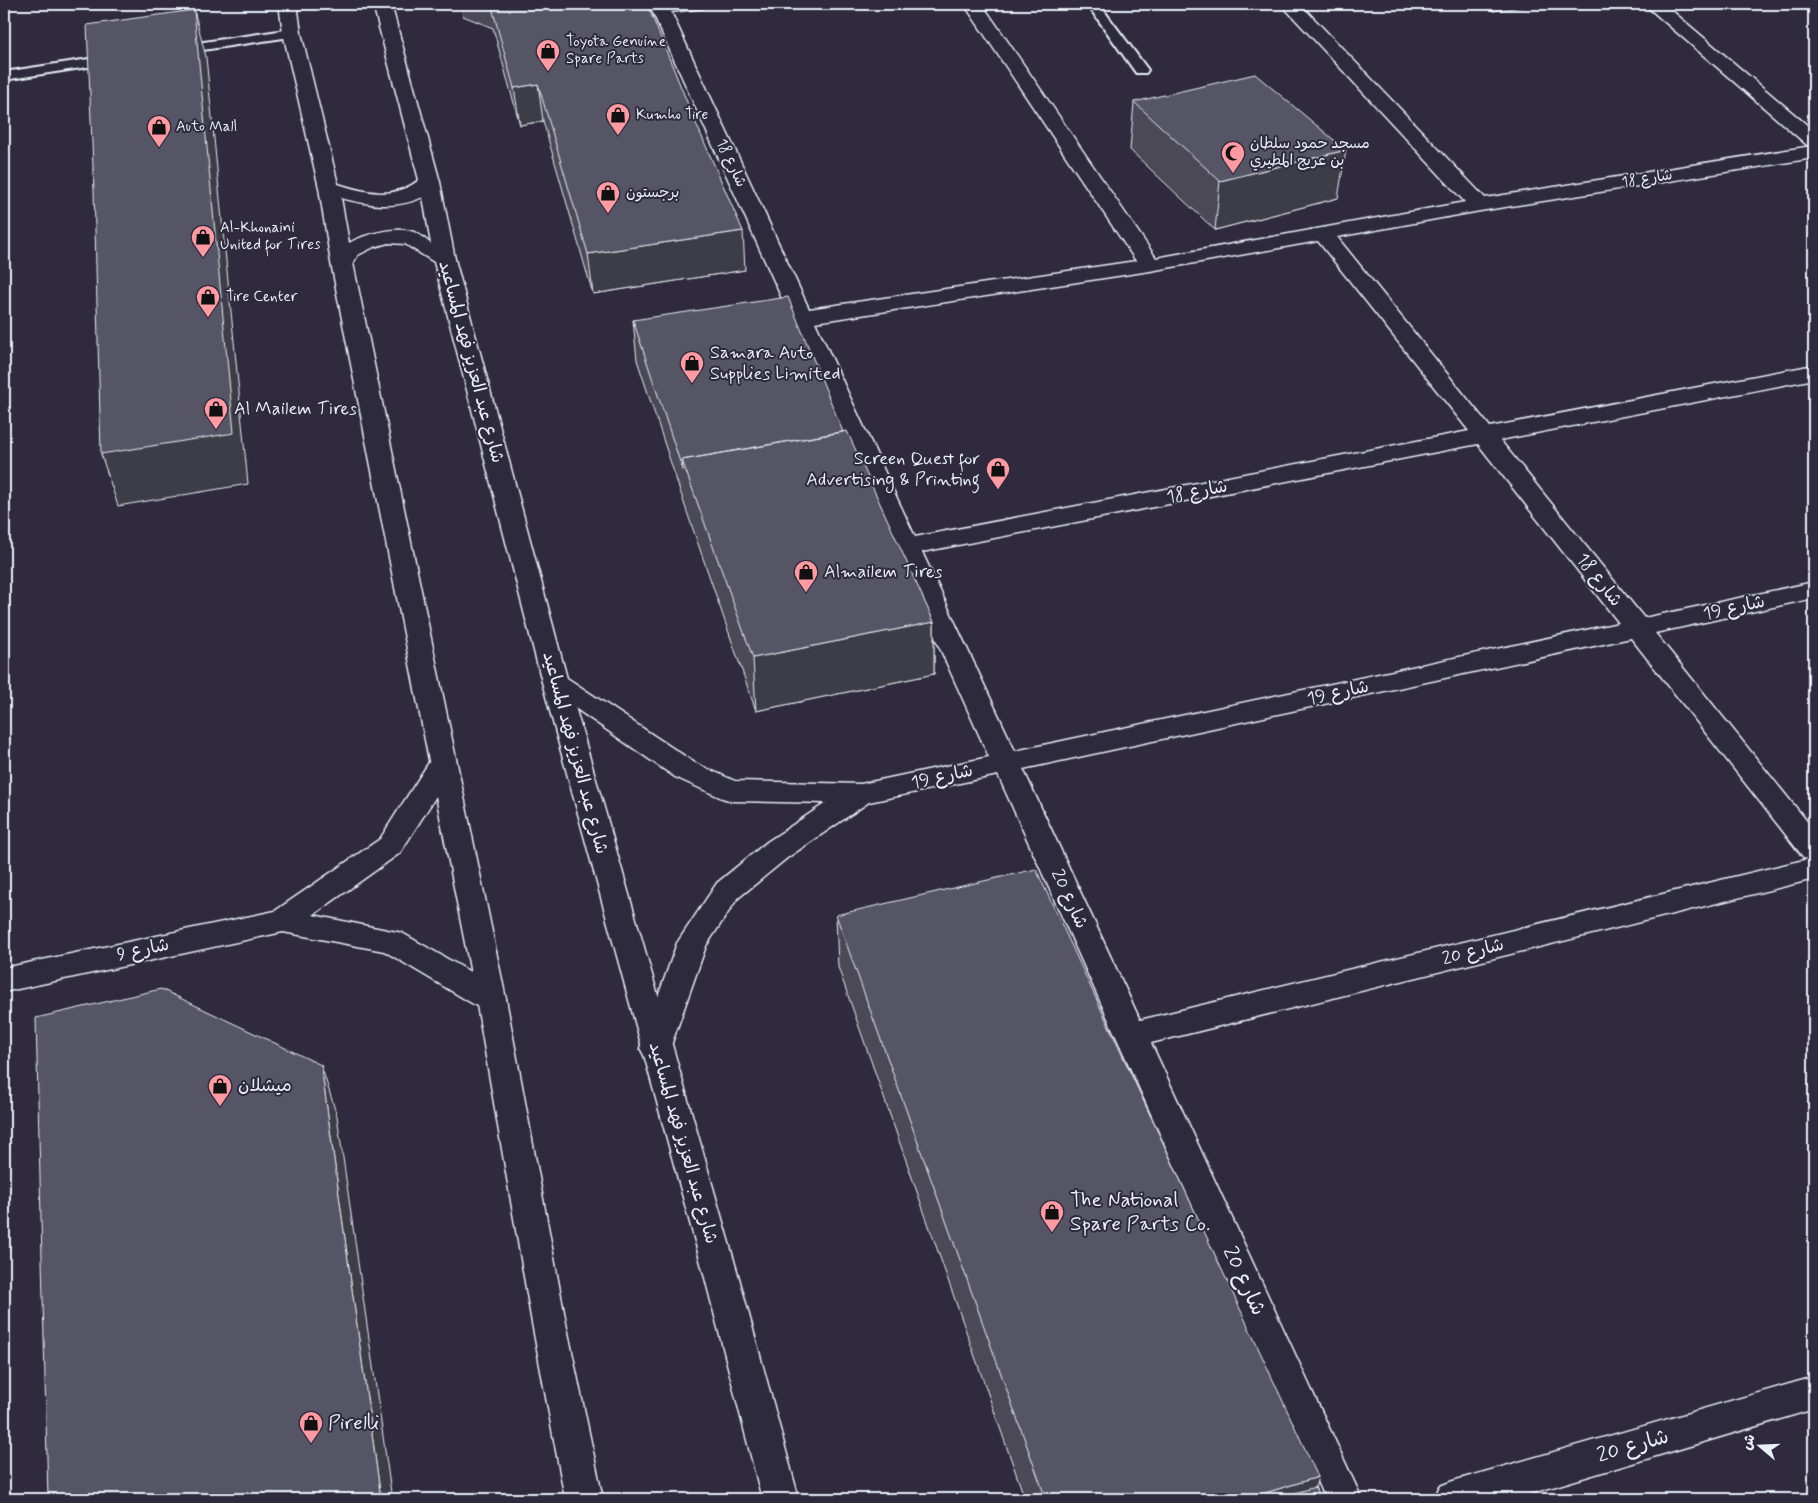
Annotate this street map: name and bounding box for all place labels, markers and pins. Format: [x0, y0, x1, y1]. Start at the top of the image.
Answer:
place label: Toyota Genuine Spare Parts [566, 32, 666, 69]
shop icon: Toyota Genuine Spare Parts [535, 38, 561, 72]
shop icon: Kumho Tire [605, 102, 631, 136]
place label: Kumho Tire [636, 105, 709, 125]
shop icon: Auto Mall [146, 114, 172, 148]
place label: Auto Mall [176, 117, 237, 137]
place label: مسجد حمود سلطان بن عريج المطيري [1250, 134, 1370, 171]
mosque icon: مسجد حمود سلطان بن عريج المطيري [1220, 140, 1246, 174]
shop icon: برجستون [595, 180, 621, 214]
place label: برجستون [626, 183, 679, 203]
place label: Al-Khonaini United for Tires [220, 218, 321, 257]
shop icon: Al-Khonaini United for Tires [190, 224, 216, 258]
shop icon: Tire Center [195, 284, 221, 318]
place label: Tire Center [226, 287, 298, 307]
place label: Samara Auto Supplies Limited [710, 341, 841, 386]
shop icon: Samara Auto Supplies Limited [679, 350, 705, 384]
shop icon: Al Mailem Tires [203, 396, 229, 430]
place label: Al Mailem Tires [234, 397, 357, 421]
place label: Screen Quest for Advertising & Printing [806, 447, 980, 494]
shop icon: Screen Quest for Advertising & Printing [985, 456, 1011, 490]
shop icon: Almailem Tires [793, 559, 819, 593]
place label: Almailem Tires [824, 560, 943, 584]
shop icon: ميشلان [207, 1073, 233, 1107]
place label: ميشلان [238, 1074, 292, 1098]
place label: The National Spare Parts Co. [1070, 1186, 1210, 1238]
shop icon: The National Spare Parts Co. [1039, 1199, 1065, 1233]
place label: Pirelli [328, 1409, 379, 1437]
shop icon: Pirelli [298, 1410, 324, 1444]

